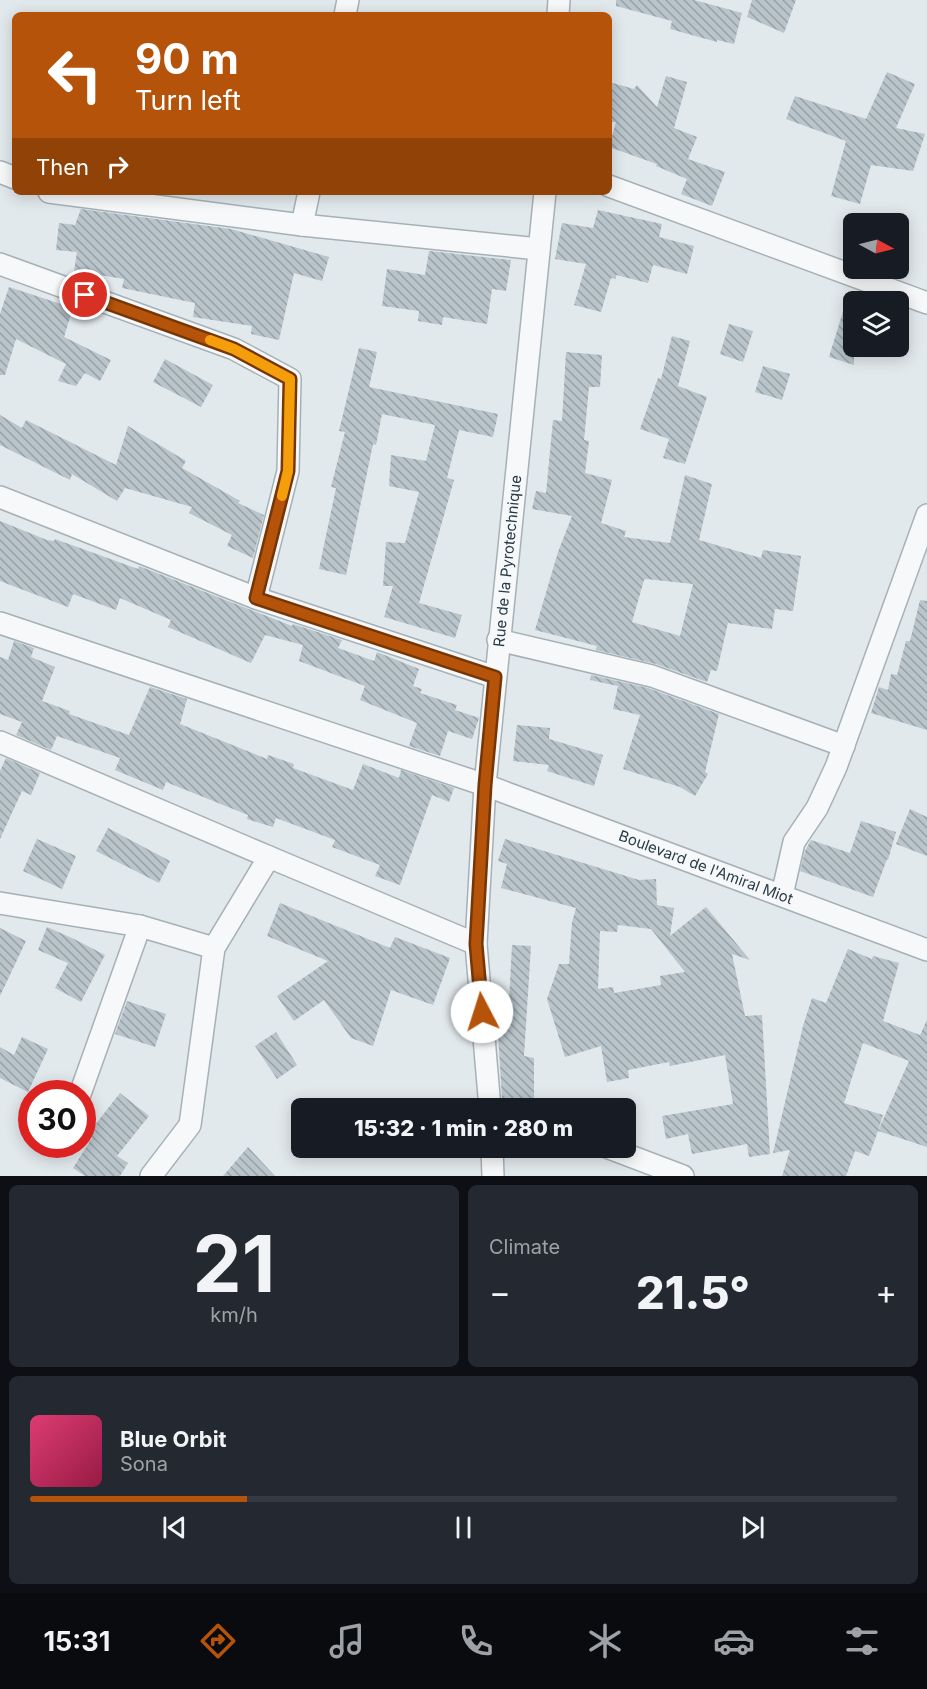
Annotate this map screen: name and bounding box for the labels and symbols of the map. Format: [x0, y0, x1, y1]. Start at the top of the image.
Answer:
north arrow [843, 213, 909, 279]
pin [59, 269, 110, 320]
street label: Rue de la Pyrotechnique [489, 474, 525, 648]
street label: Boulevard de l'Amiral Miot [616, 826, 796, 908]
position arrow [450, 980, 514, 1044]
speed limit sign: 30 [18, 1080, 96, 1158]

